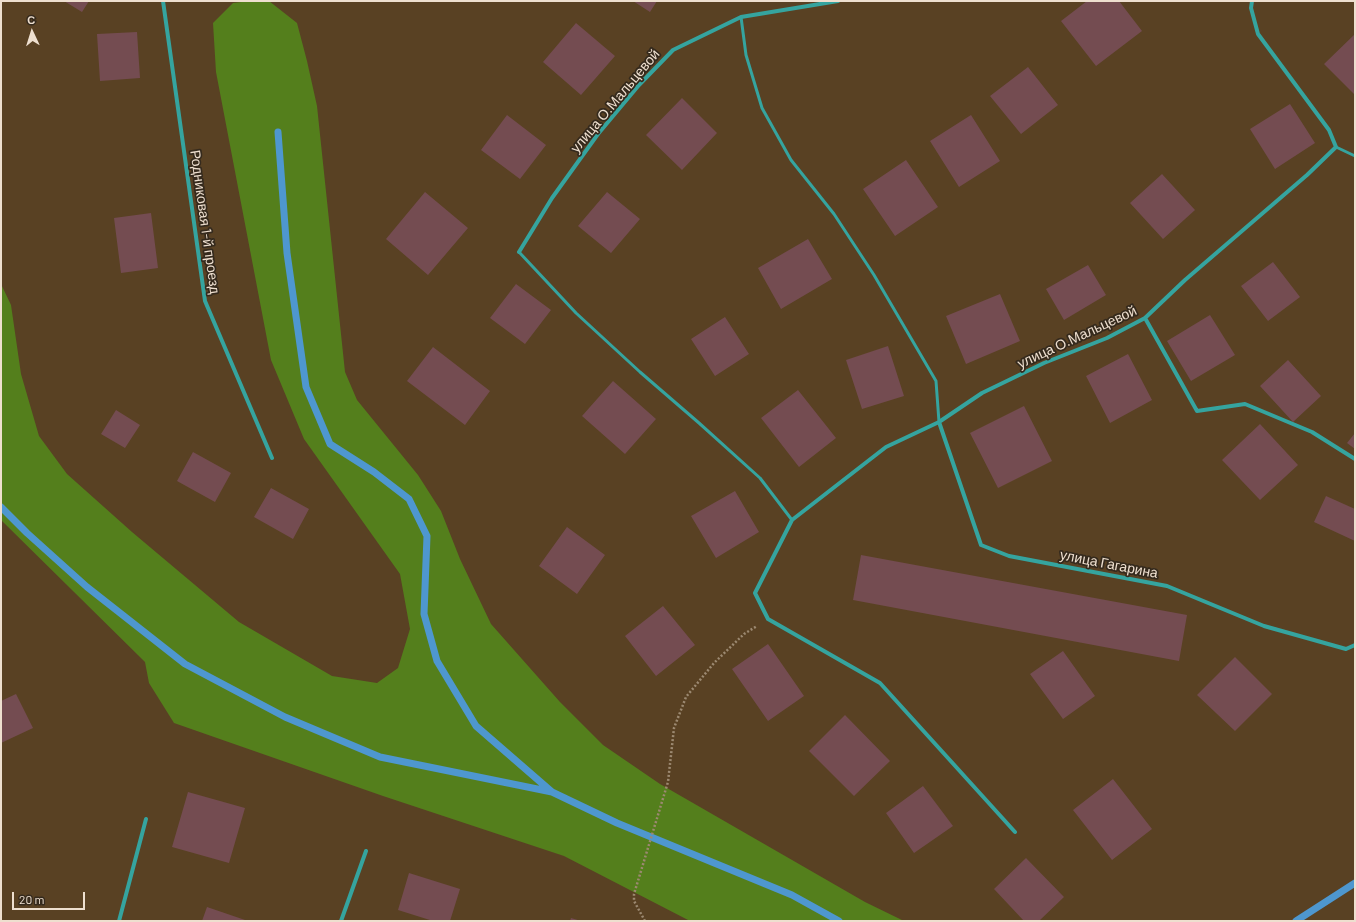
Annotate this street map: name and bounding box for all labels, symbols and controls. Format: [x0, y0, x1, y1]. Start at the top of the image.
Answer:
north arrow [12, 12, 52, 52]
text: С [27, 13, 36, 26]
street label: улица О.Мальцевой [567, 46, 663, 156]
street label: Родниковая 1-й проезд [187, 149, 223, 295]
street label: улица О.Мальцевой [1015, 302, 1139, 372]
street label: улица Гагарина [1059, 546, 1159, 582]
scale bar [14, 884, 87, 910]
text: 20 m [19, 892, 45, 906]

